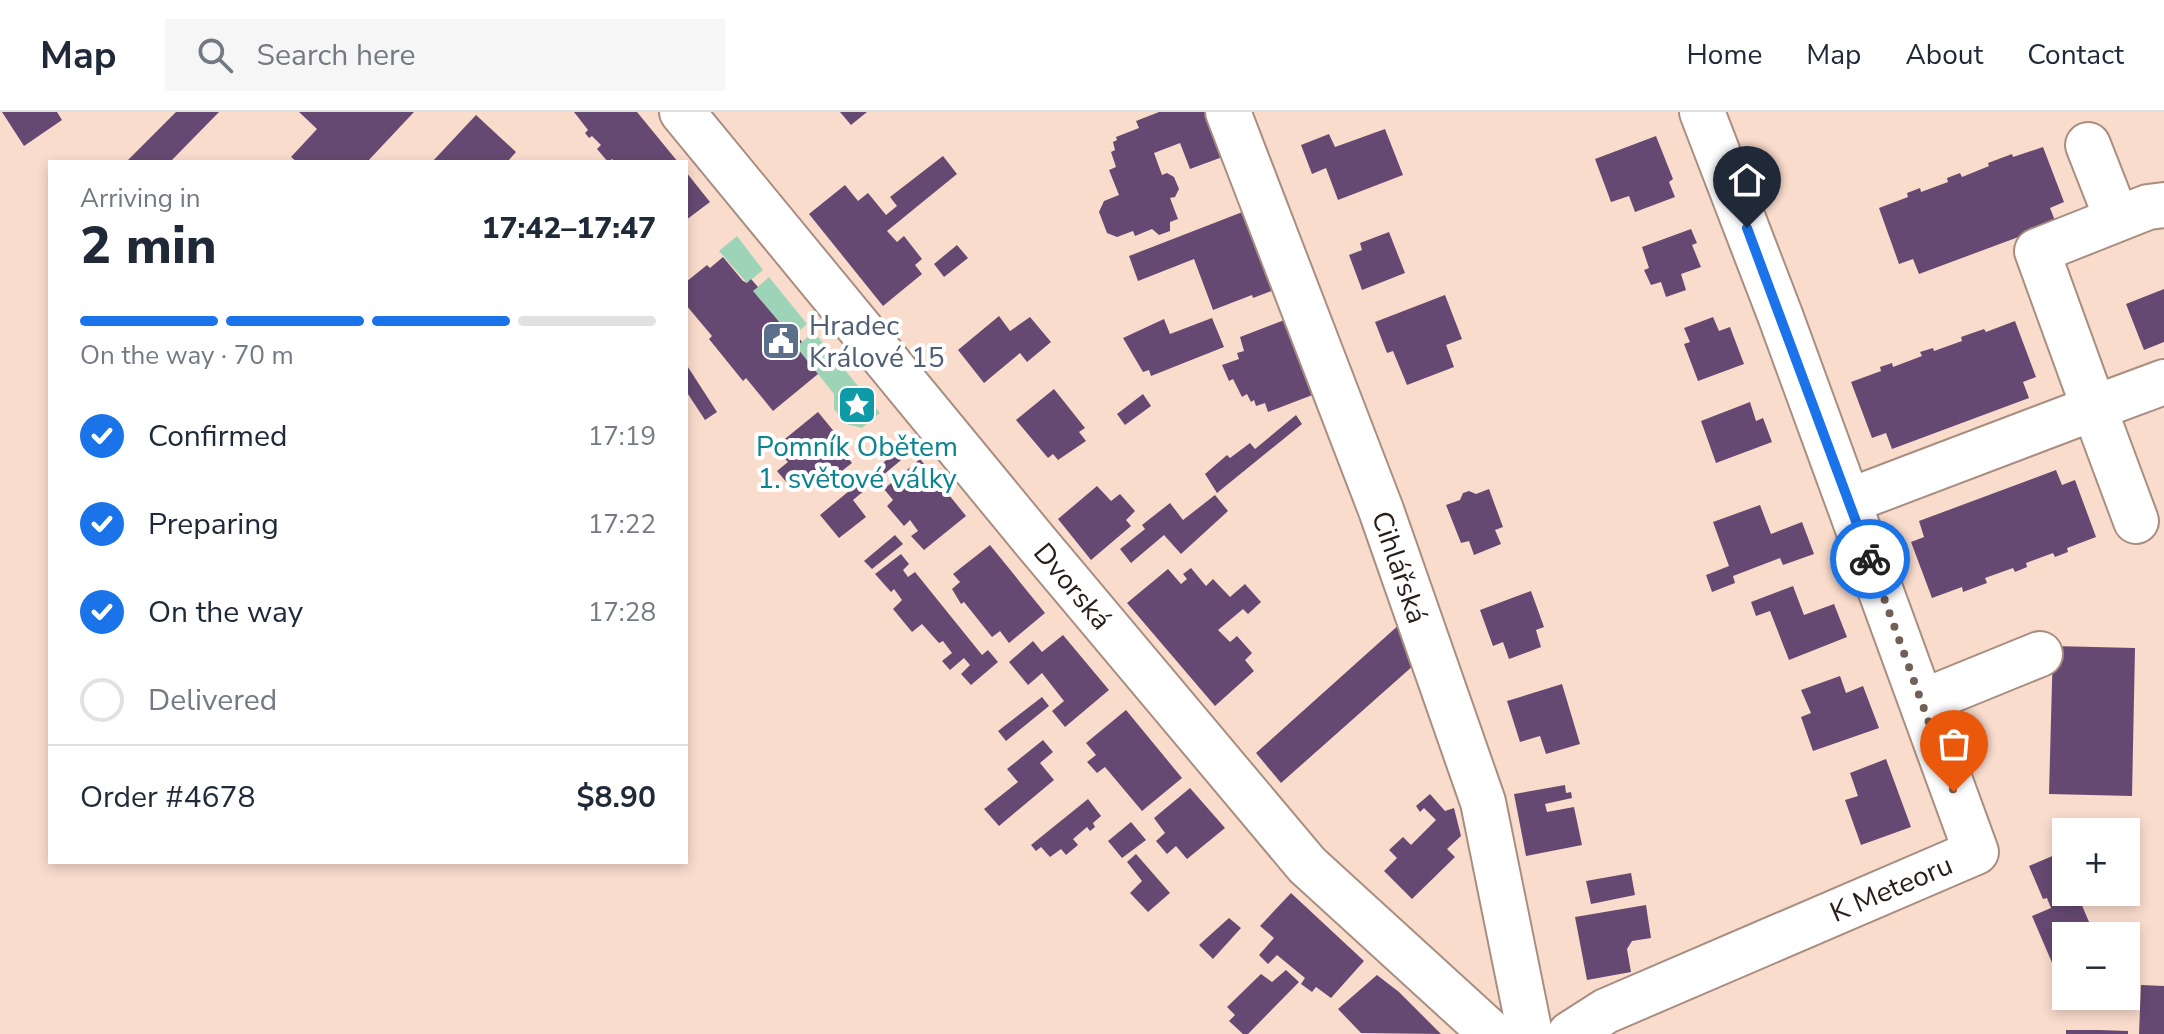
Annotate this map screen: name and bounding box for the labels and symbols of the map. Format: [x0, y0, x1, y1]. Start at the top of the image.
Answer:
pin [1713, 146, 1781, 228]
place label: Hradec Králové 15 [809, 307, 945, 377]
public building icon: Hradec Králové 15 [760, 320, 802, 362]
place icon: Pomník Obětem 1. světové války [836, 384, 878, 426]
place label: Pomník Obětem 1. světové války [756, 428, 958, 498]
street label: Cihlářská [1362, 506, 1436, 629]
courier [1830, 519, 1910, 599]
street label: Dvorská [1025, 535, 1120, 638]
pin [1920, 710, 1988, 792]
street label: K Meteoru [1824, 846, 1958, 932]

